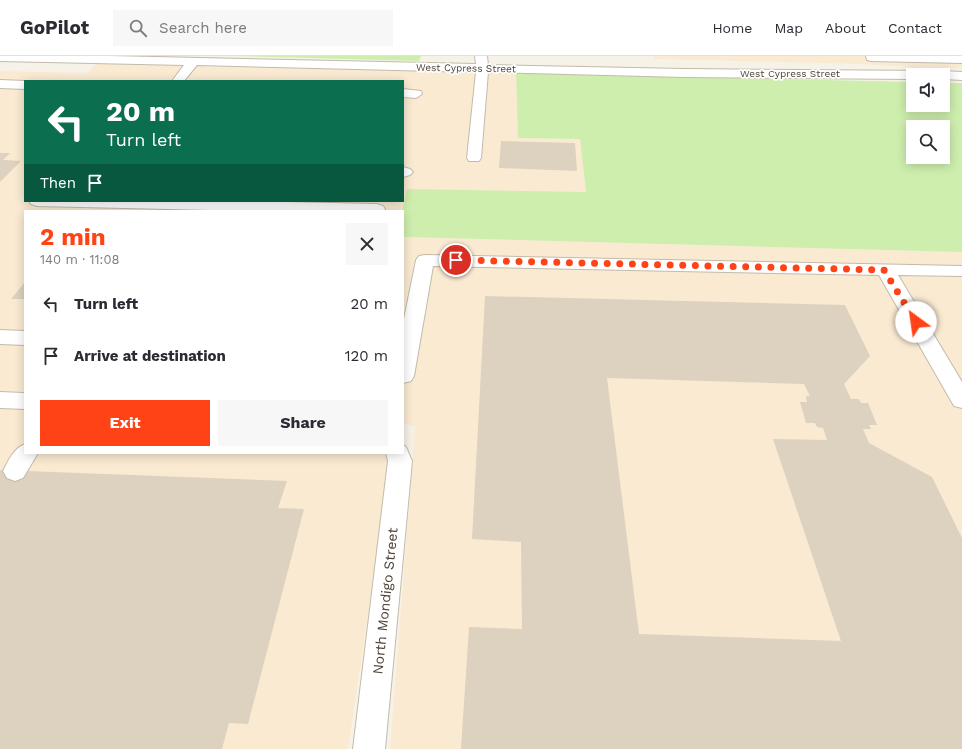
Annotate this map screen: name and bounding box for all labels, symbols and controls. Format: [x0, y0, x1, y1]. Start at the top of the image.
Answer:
search box [113, 10, 393, 46]
text: GoPilot [20, 16, 89, 39]
icon: search [127, 17, 149, 39]
text: Search here [159, 19, 247, 37]
text: Home [712, 20, 752, 36]
text: Map [774, 20, 803, 36]
text: About [825, 20, 866, 36]
text: Contact [888, 20, 942, 36]
street label: West Cypress Street [416, 62, 517, 74]
street label: West Cypress Street [740, 68, 841, 79]
map controls [906, 68, 950, 164]
button: sound [906, 68, 950, 112]
text: 20 m [106, 95, 175, 128]
icon: left [40, 96, 92, 148]
button: search [906, 120, 950, 164]
text: Turn left [106, 129, 181, 150]
icon: arrive [84, 172, 106, 194]
text: Then [40, 174, 76, 192]
text: 2 min [40, 223, 106, 251]
button: close [346, 223, 388, 265]
pin [439, 243, 473, 277]
icon: arrive [445, 249, 467, 271]
text: 140 m · 11:08 [40, 252, 120, 267]
icon: left [40, 293, 62, 315]
text: Turn left [74, 295, 138, 313]
text: 20 m [351, 295, 388, 313]
position arrow [895, 301, 937, 343]
icon: arrive [40, 345, 62, 367]
text: Arrive at destination [74, 347, 226, 365]
text: 120 m [345, 347, 388, 365]
button: Exit [40, 400, 210, 446]
button: Share [218, 400, 388, 446]
street label: North Mondigo Street [369, 527, 401, 675]

